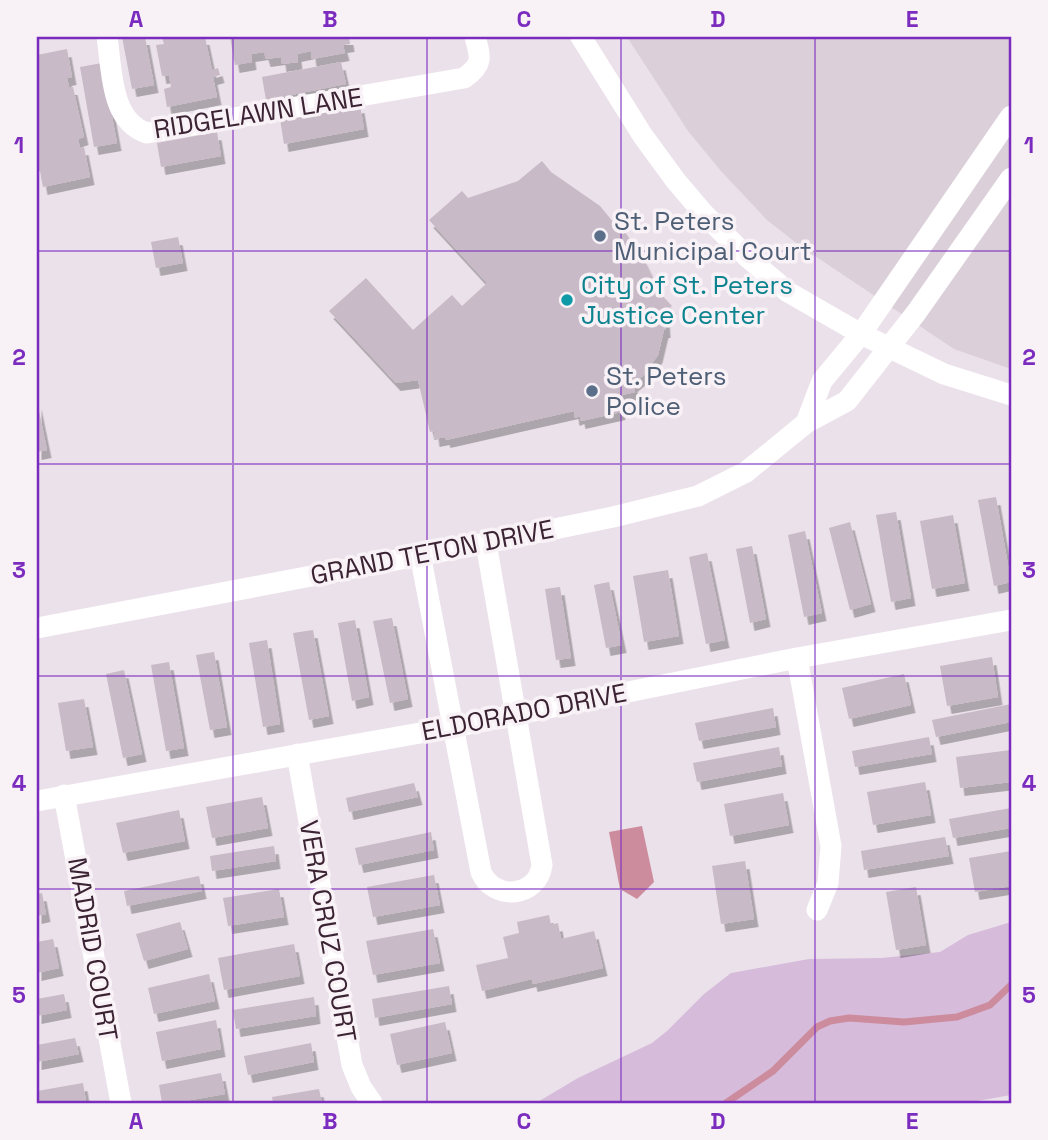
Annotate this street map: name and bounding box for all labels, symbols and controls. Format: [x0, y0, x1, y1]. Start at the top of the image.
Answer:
text: A [129, 4, 144, 34]
text: B [322, 4, 338, 34]
text: C [517, 4, 531, 34]
text: D [710, 4, 726, 34]
text: E [906, 4, 918, 34]
street label: RIDGELAWN LANE [151, 80, 365, 146]
text: 1 [14, 130, 24, 160]
text: 1 [1024, 130, 1034, 160]
place label: St. Peters Municipal Court [614, 204, 812, 268]
marker: St. Peters Municipal Court [592, 228, 608, 244]
place label: City of St. Peters Justice Center [581, 268, 793, 332]
marker: City of St. Peters Justice Center [559, 292, 575, 308]
text: 2 [12, 342, 26, 372]
text: 2 [1022, 342, 1036, 372]
place label: St. Peters Police [606, 359, 727, 423]
marker: St. Peters Police [584, 383, 600, 399]
street label: GRAND TETON DRIVE [308, 512, 556, 592]
text: 3 [12, 555, 26, 585]
text: 3 [1022, 555, 1036, 585]
street label: ELDORADO DRIVE [419, 675, 629, 749]
text: 4 [12, 768, 27, 798]
text: 4 [1022, 768, 1037, 798]
street label: VERA CRUZ COURT [292, 817, 364, 1045]
street label: MADRID COURT [60, 855, 126, 1043]
text: 5 [12, 980, 26, 1010]
text: 5 [1022, 980, 1036, 1010]
text: A [129, 1106, 144, 1136]
text: B [322, 1106, 338, 1136]
text: C [517, 1106, 531, 1136]
text: D [710, 1106, 726, 1136]
text: E [906, 1106, 918, 1136]

